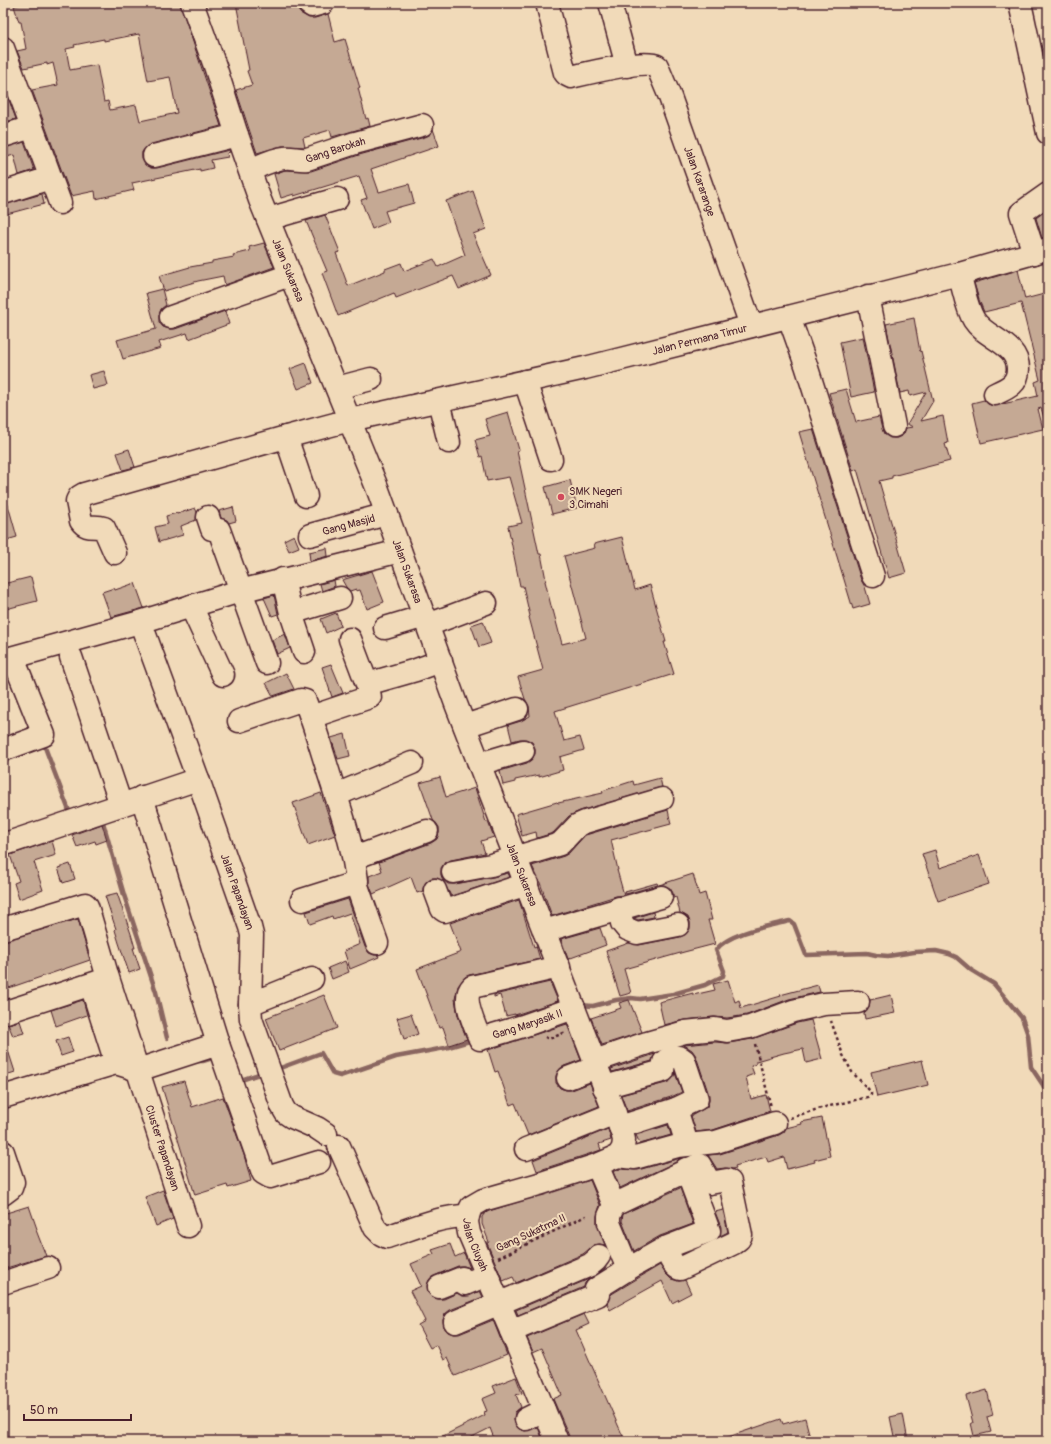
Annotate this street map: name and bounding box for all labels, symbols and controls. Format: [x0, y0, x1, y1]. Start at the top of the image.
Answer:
street label: Gang Barokah [304, 134, 367, 166]
street label: Jalan Kararange [681, 144, 718, 218]
street label: Jalan Sukarasa [270, 236, 307, 304]
street label: Jalan Permana Timur [651, 321, 748, 357]
place label: SMK Negeri 3 Cimahi [569, 485, 622, 511]
marker: SMK Negeri 3 Cimahi [556, 492, 566, 502]
street label: Gang Masjid [321, 511, 376, 538]
street label: Jalan Sukarasa [390, 537, 425, 605]
street label: Jalan Sukarasa [504, 841, 540, 908]
street label: Jalan Papandayan [218, 852, 257, 931]
street label: Gang Maryasik II [491, 1006, 564, 1041]
street label: Cluster Papandayan [143, 1103, 183, 1192]
street label: Gang Sukatma II [494, 1211, 568, 1255]
street label: Jalan Ciuyah [460, 1217, 491, 1273]
scale bar [24, 1396, 131, 1422]
text: 50 m [30, 1403, 58, 1418]

